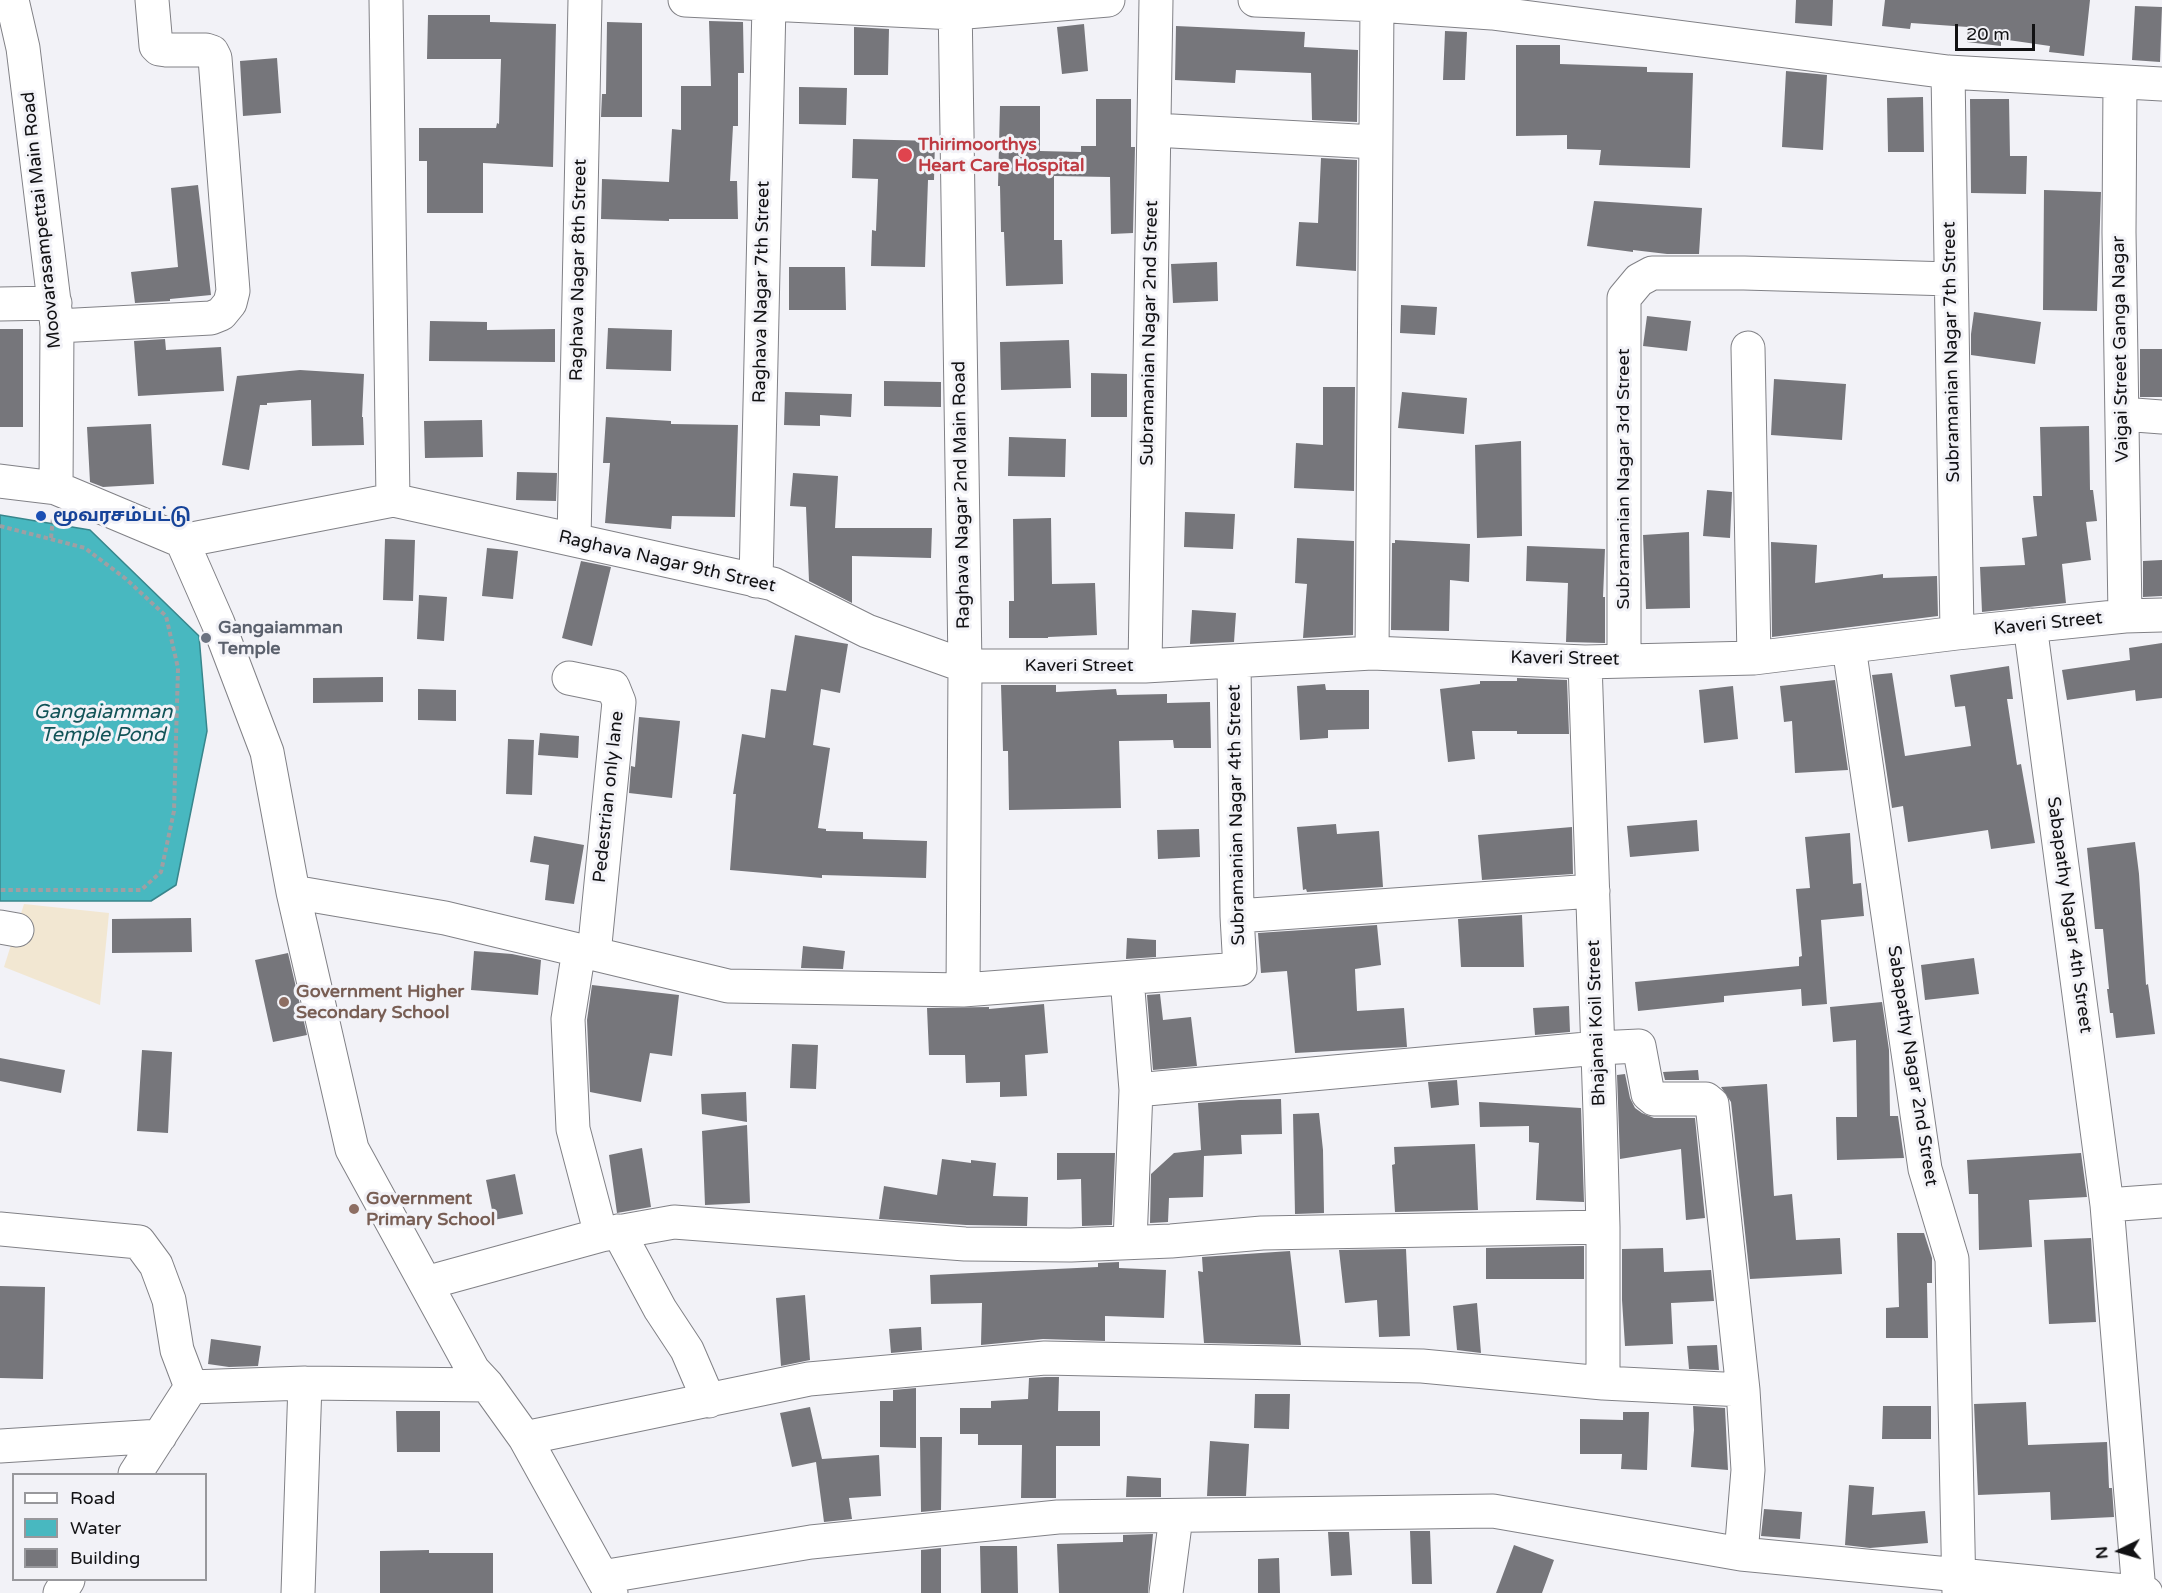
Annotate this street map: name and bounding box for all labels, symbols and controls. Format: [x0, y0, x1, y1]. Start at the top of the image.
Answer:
scale bar [1958, 12, 2038, 50]
text: 20 m [1966, 23, 2010, 45]
street label: Moovarasampettai Main Road [18, 90, 66, 350]
place label: Thirimoorthys Heart Care Hospital [918, 134, 1084, 176]
marker: Thirimoorthys Heart Care Hospital [896, 146, 914, 164]
street label: Raghava Nagar 8th Street [566, 159, 592, 381]
street label: Raghava Nagar 7th Street [749, 181, 775, 403]
street label: Subramanian Nagar 2nd Street [1137, 200, 1163, 466]
street label: Subramanian Nagar 7th Street [1939, 221, 1965, 483]
street label: Vaigai Street Ganga Nagar [2108, 236, 2134, 462]
street label: Subramanian Nagar 3rd Street [1613, 348, 1635, 610]
street label: Raghava Nagar 2nd Main Road [949, 361, 975, 629]
place label: மூவரசம்பட்டு [53, 505, 191, 527]
marker: மூவரசம்பட்டு [34, 509, 48, 523]
street label: Raghava Nagar 9th Street [556, 526, 778, 598]
street label: Kaveri Street [1993, 608, 2103, 640]
place label: Gangaiamman Temple [218, 617, 343, 660]
marker: Gangaiamman Temple [199, 631, 213, 645]
street label: Kaveri Street [1510, 647, 1620, 671]
street label: Kaveri Street [1024, 655, 1134, 677]
street label: Subramanian Nagar 4th Street [1224, 684, 1250, 946]
water label: Gangaiamman Temple Pond [34, 701, 172, 748]
street label: Pedestrian only lane [589, 710, 629, 884]
street label: Sabapathy Nagar 4th Street [2042, 795, 2096, 1035]
street label: Bhajanai Koil Street [1583, 939, 1611, 1107]
street label: Sabapathy Nagar 2nd Street [1882, 944, 1942, 1188]
place label: Government Higher Secondary School [296, 981, 464, 1024]
marker: Government Higher Secondary School [277, 995, 291, 1009]
place label: Government Primary School [366, 1188, 495, 1230]
marker: Government Primary School [347, 1202, 361, 1216]
legend [12, 1473, 207, 1581]
text: Road [70, 1487, 115, 1509]
text: Water [70, 1517, 121, 1539]
north arrow [2090, 1521, 2150, 1581]
text: N [2092, 1545, 2113, 1560]
text: Building [70, 1547, 140, 1569]

